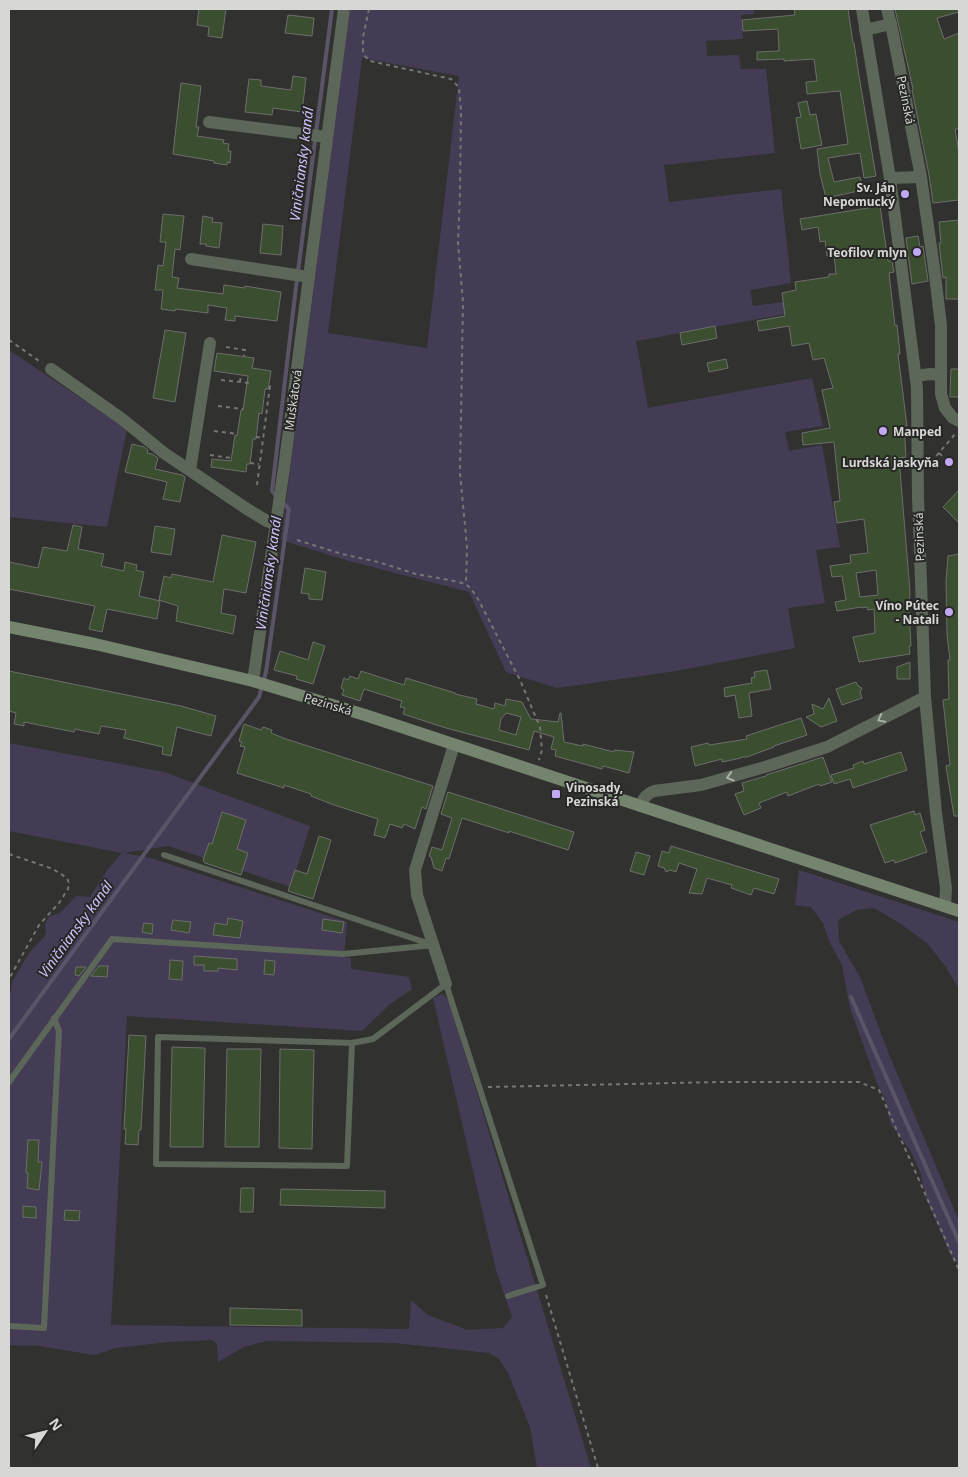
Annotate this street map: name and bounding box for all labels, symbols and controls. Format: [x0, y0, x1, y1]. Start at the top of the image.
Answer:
street label: Pezinská [893, 74, 919, 126]
water label: Viničniansky kanál [285, 105, 317, 222]
place label: Sv. Ján Nepomucký [823, 179, 895, 210]
marker: Sv. Ján Nepomucký [899, 188, 911, 200]
place label: Teofilov mlyn [827, 244, 907, 261]
marker: Teofilov mlyn [911, 246, 923, 258]
street label: Muškátová [280, 368, 306, 432]
place label: Manped [893, 423, 942, 440]
marker: Manped [877, 425, 889, 437]
place label: Lurdská jaskyňa [842, 454, 939, 471]
marker: Lurdská jaskyňa [943, 456, 955, 468]
street label: Pezinská [910, 512, 928, 562]
water label: Viničniansky kanál [251, 514, 285, 631]
place label: Víno Pútec - Natali [875, 597, 939, 628]
marker: Víno Pútec - Natali [943, 606, 955, 618]
street label: Pezinská [302, 689, 354, 719]
one-way arrow [877, 713, 886, 723]
one-way arrow [726, 771, 734, 782]
place label: Vinosady, Pezinská [566, 779, 623, 810]
marker: Vinosady, Pezinská [550, 788, 562, 800]
water label: Viničniansky kanál [34, 877, 117, 981]
north arrow [20, 1407, 70, 1457]
text: N [45, 1414, 67, 1434]

